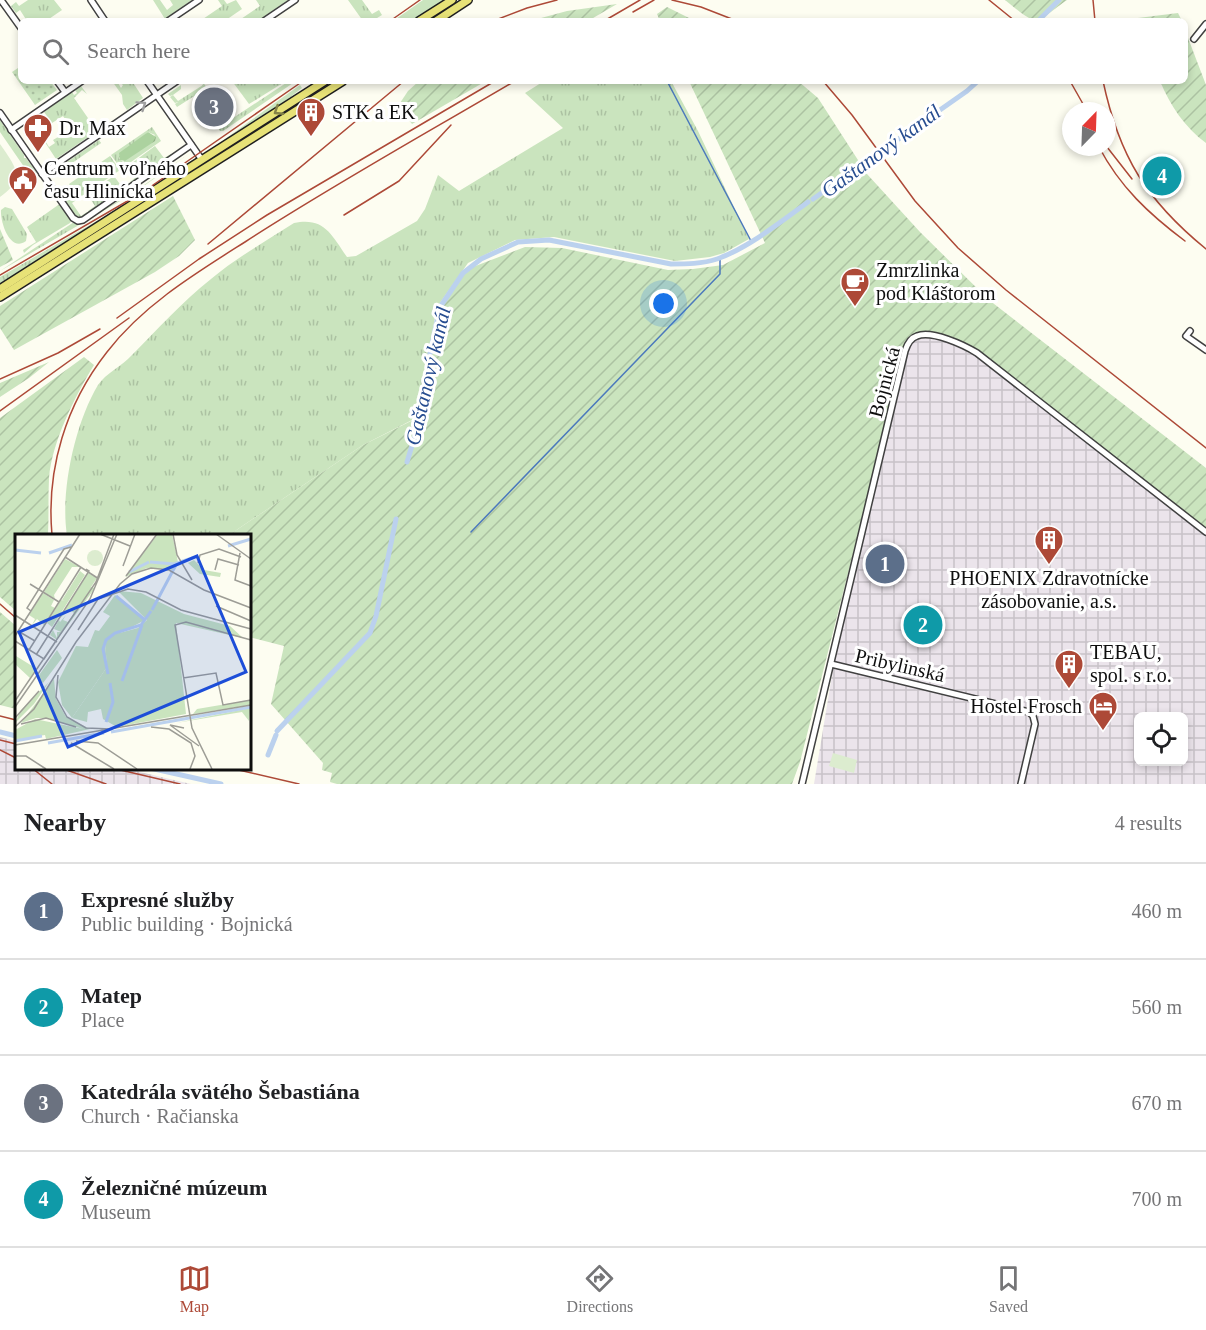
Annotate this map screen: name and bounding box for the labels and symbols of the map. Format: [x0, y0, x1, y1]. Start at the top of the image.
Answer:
pin: 3 [194, 84, 234, 130]
building icon: STK a EK [295, 96, 327, 138]
water label: Gaštanový kanál [817, 100, 946, 202]
one-way arrow [136, 101, 147, 112]
place label: STK a EK [332, 101, 416, 123]
north arrow [1062, 102, 1116, 156]
one-way arrow [274, 104, 285, 115]
pharmacy icon: Dr. Max [22, 112, 54, 154]
place label: Dr. Max [59, 117, 126, 139]
pin: 4 [1142, 154, 1182, 198]
place label: Centrum voľného času Hlinícka [44, 157, 186, 202]
public building icon: Centrum voľného času Hlinícka [7, 164, 39, 206]
place label: Zmrzlinka pod Kláštorom [876, 259, 996, 305]
cafe icon: Zmrzlinka pod Kláštorom [839, 266, 871, 308]
your location [649, 289, 678, 318]
water label: Gaštanový kanál [400, 304, 456, 448]
street label: Bojnická [864, 344, 905, 420]
building icon: PHOENIX Zdravotnícke zásobovanie, a.s. [1033, 524, 1065, 566]
inset map [15, 534, 250, 769]
pin: 1 [866, 542, 904, 586]
place label: PHOENIX Zdravotnícke zásobovanie, a.s. [949, 567, 1149, 612]
pin: 2 [904, 602, 942, 648]
place label: TEBAU, spol. s r.o. [1090, 641, 1172, 687]
street label: Pribylinská [853, 644, 947, 687]
building icon: TEBAU, spol. s r.o. [1053, 648, 1085, 690]
hotel icon: Hostel Frosch [1087, 690, 1119, 732]
place label: Hostel Frosch [970, 695, 1082, 717]

